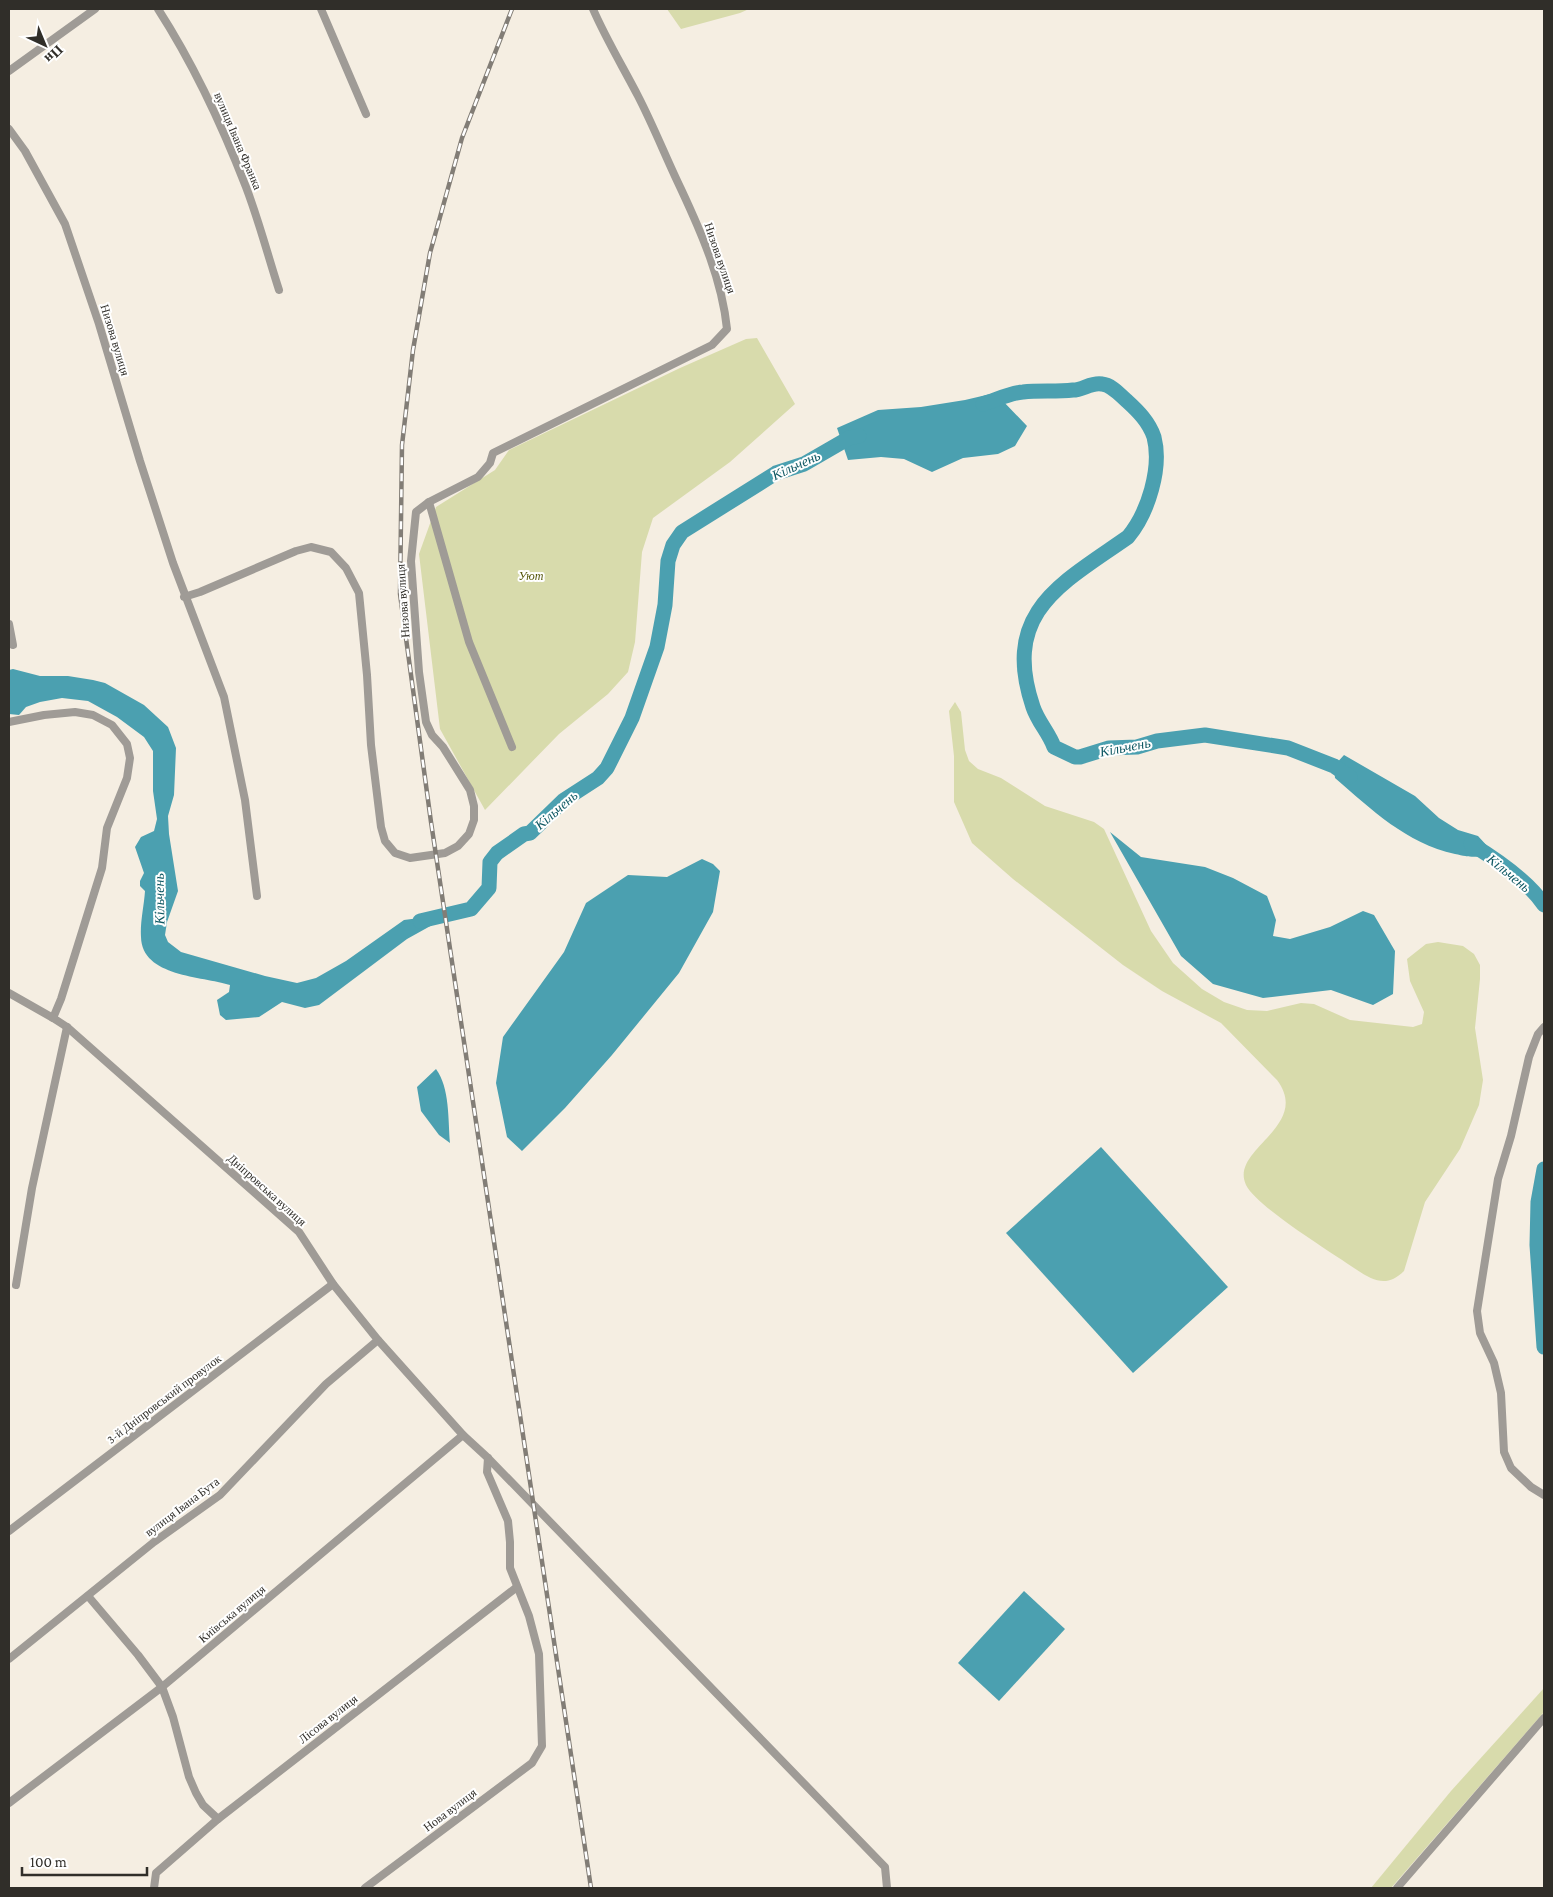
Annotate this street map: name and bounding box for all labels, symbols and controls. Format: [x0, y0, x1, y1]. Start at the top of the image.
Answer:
north arrow [20, 20, 70, 70]
text: Пн [42, 42, 66, 67]
street label: вулиця Івана Франка [211, 90, 265, 192]
street label: Низова вулиця [701, 221, 739, 296]
street label: Низова вулиця [97, 303, 133, 378]
water label: Кільчень [768, 447, 823, 484]
street label: Низова вулиця [393, 563, 413, 638]
park label: Уют [519, 569, 544, 583]
water label: Кільчень [1097, 734, 1152, 760]
water label: Кільчень [531, 787, 581, 834]
water label: Кільчень [1483, 850, 1534, 895]
water label: Кільчень [151, 873, 167, 926]
street label: Дніпровська вулиця [225, 1151, 310, 1229]
street label: 3-й Дніпровський провулок [104, 1351, 224, 1447]
street label: вулиця Івана Бута [142, 1474, 222, 1540]
street label: Київська вулиця [196, 1582, 268, 1646]
street label: Лісова вулиця [296, 1691, 361, 1746]
street label: Нова вулиця [421, 1785, 480, 1835]
scale bar [22, 1844, 148, 1876]
text: 100 m [30, 1854, 67, 1870]

